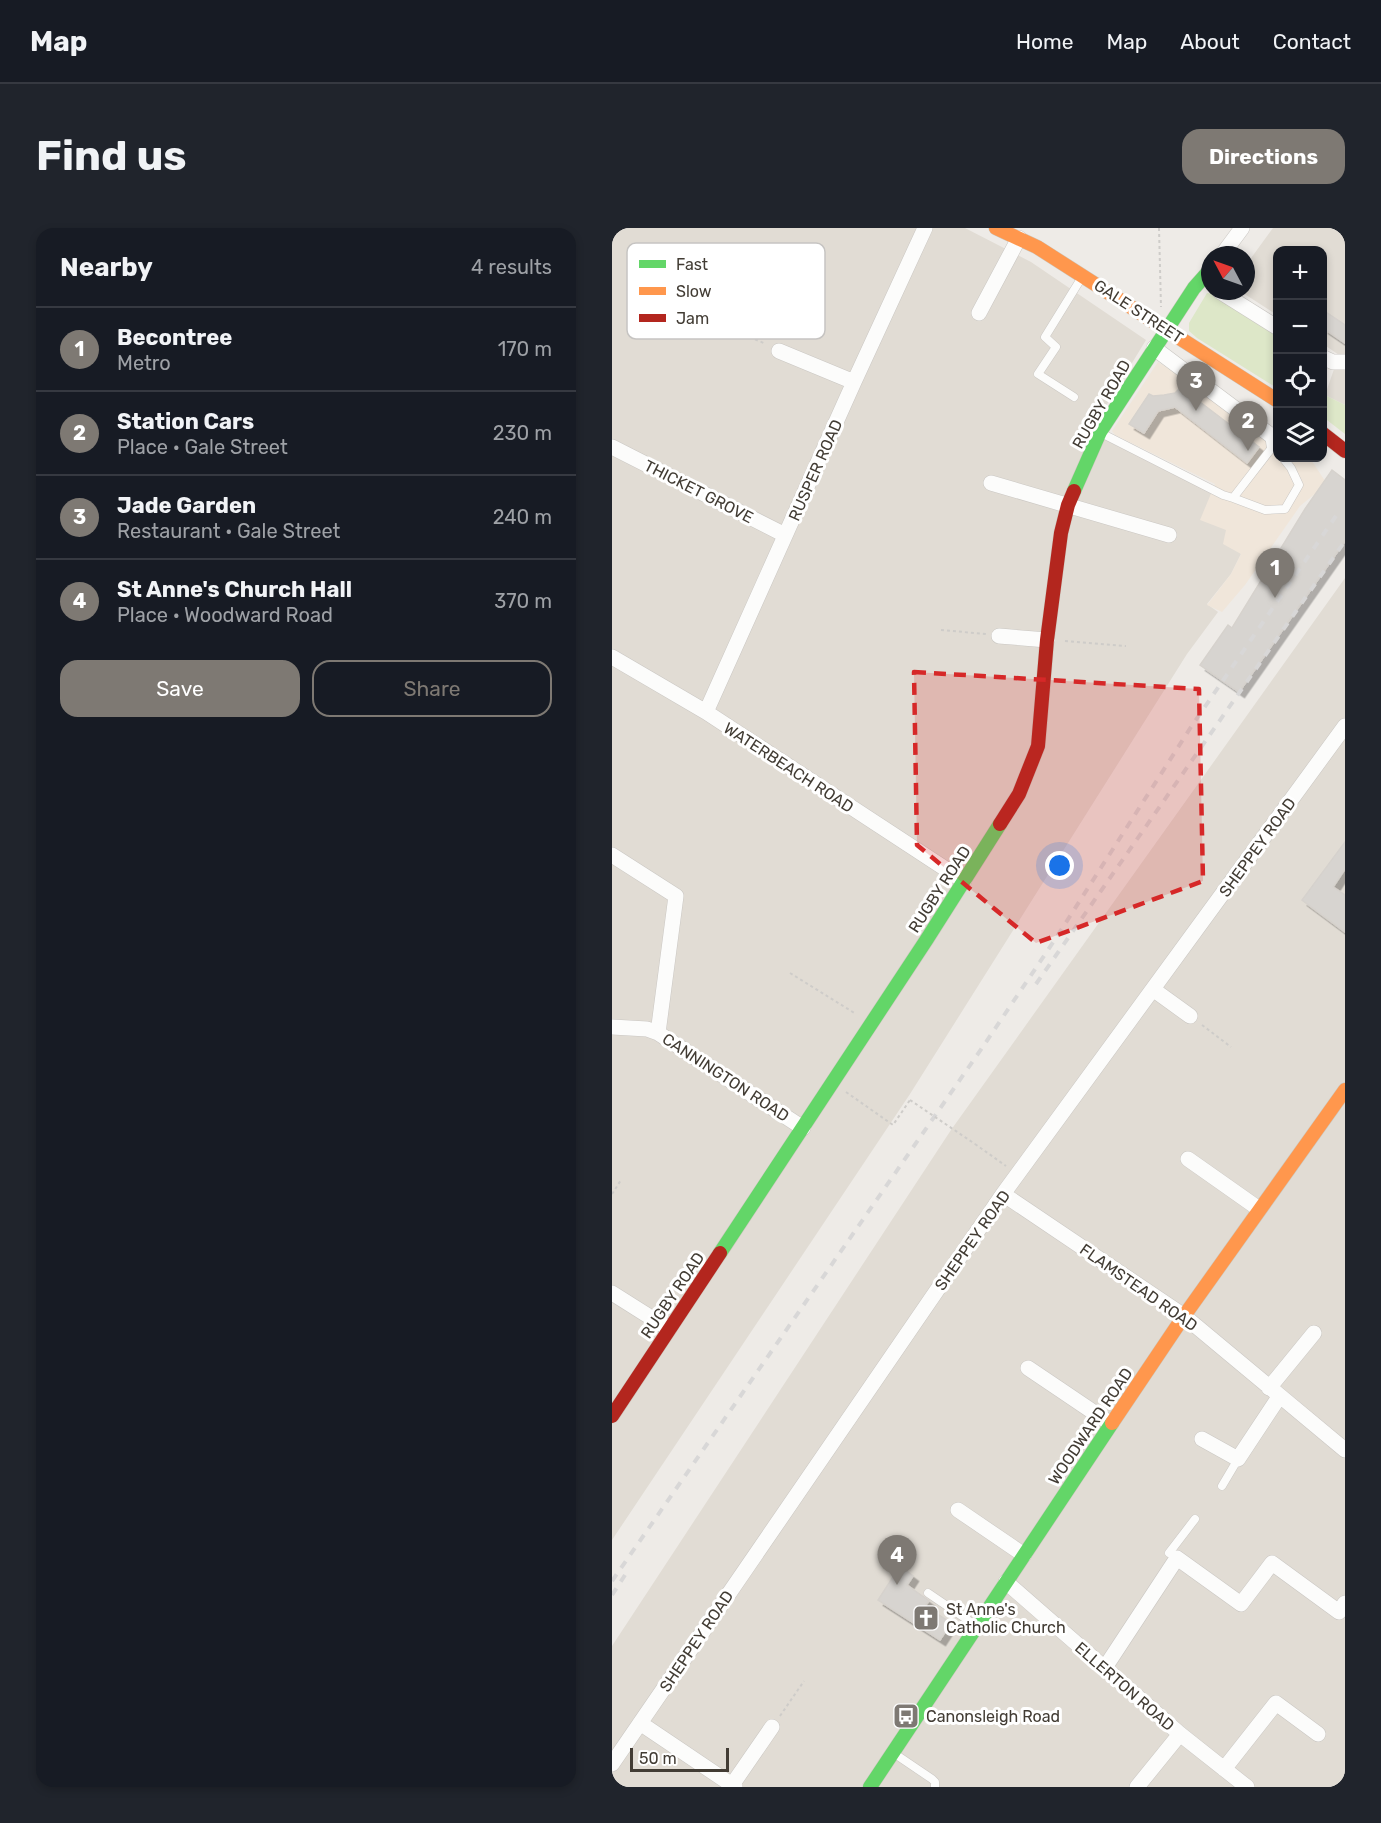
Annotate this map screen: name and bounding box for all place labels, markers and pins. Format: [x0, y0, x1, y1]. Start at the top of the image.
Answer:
pin: 3 [1176, 362, 1216, 411]
pin: 2 [1228, 402, 1268, 451]
pin: 1 [1256, 548, 1294, 598]
pin: 4 [878, 1536, 916, 1585]
place label: St Anne's Catholic Church [946, 1600, 1066, 1637]
church icon: St Anne's Catholic Church [911, 1603, 941, 1633]
bus stop icon: Canonsleigh Road [891, 1701, 921, 1731]
place label: Canonsleigh Road [926, 1707, 1060, 1726]

